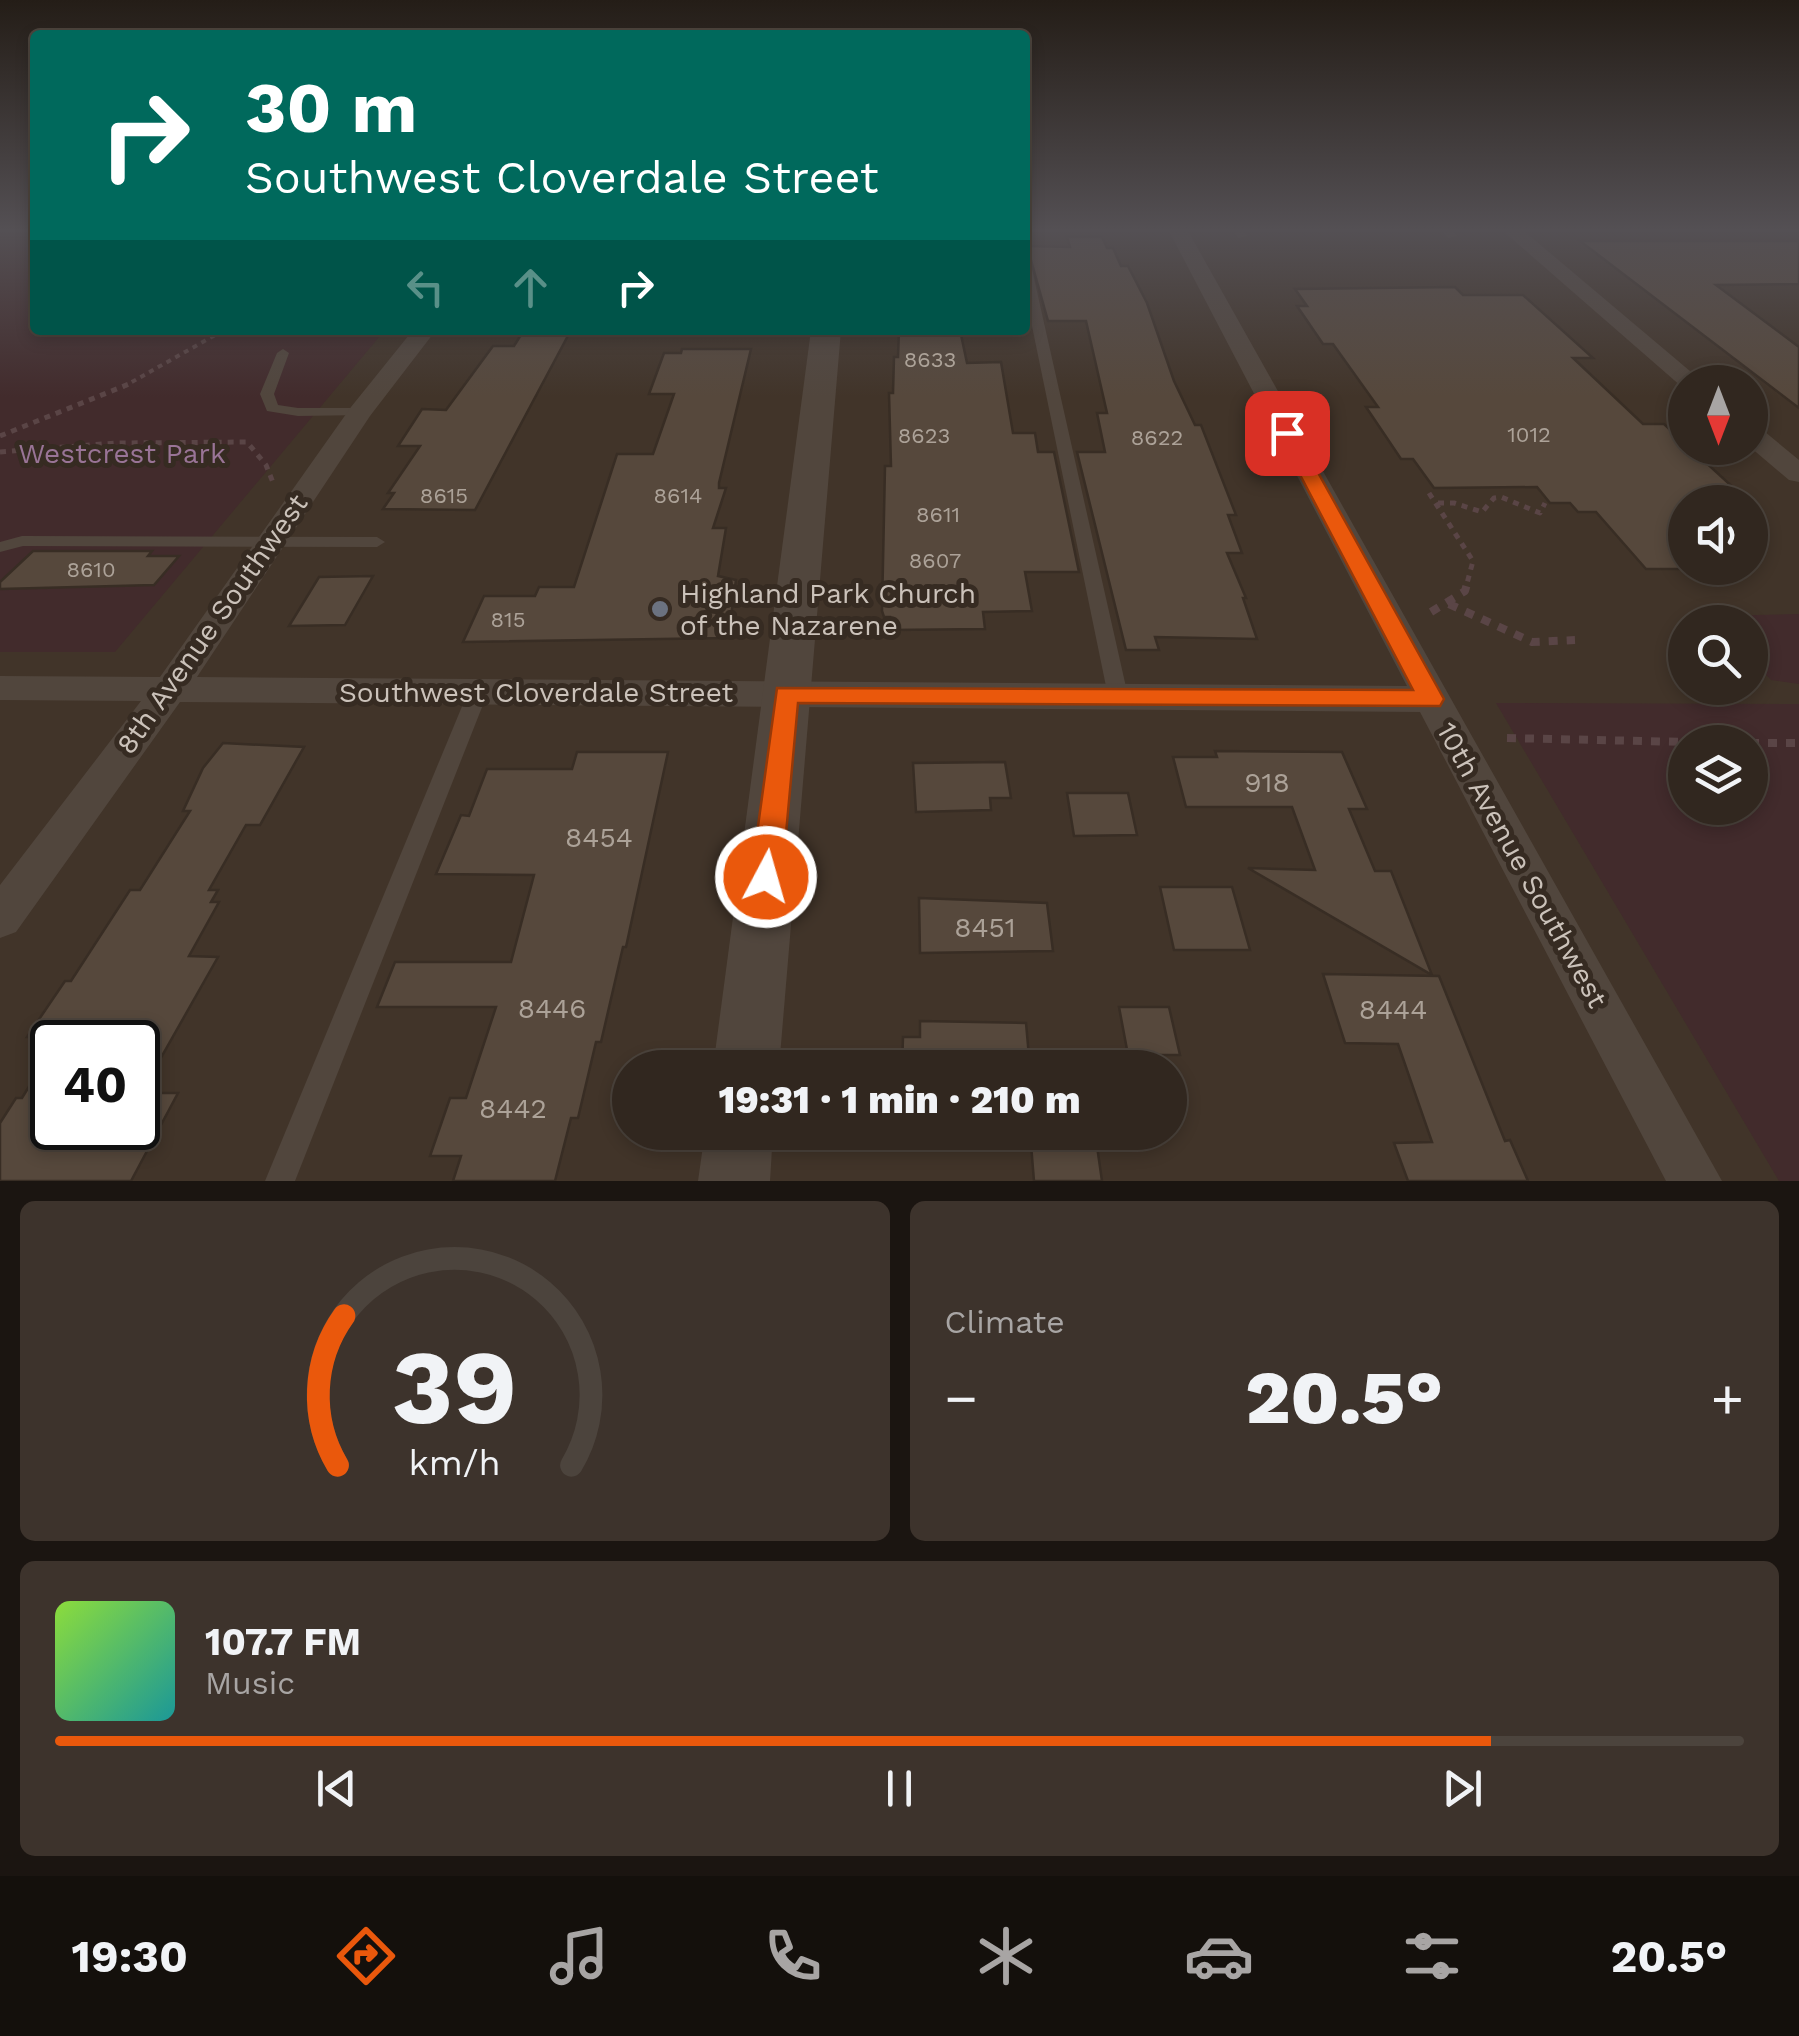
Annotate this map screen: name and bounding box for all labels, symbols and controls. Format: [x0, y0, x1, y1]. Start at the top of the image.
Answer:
text: 30 m [245, 67, 417, 149]
icon: right [80, 70, 210, 200]
text: Southwest Cloverdale Street [245, 151, 879, 204]
icon: left [398, 260, 453, 315]
icon: ahead [503, 260, 558, 315]
icon: right [608, 260, 663, 315]
house number: 8633 [904, 347, 956, 372]
north arrow [1668, 365, 1768, 465]
map controls [1668, 365, 1768, 825]
pin [1245, 391, 1330, 476]
icon: arrive [1260, 406, 1315, 461]
house number: 1012 [1507, 422, 1551, 447]
house number: 8623 [898, 423, 950, 448]
house number: 8622 [1131, 425, 1183, 450]
park label: Westcrest Park [18, 437, 226, 470]
house number: 8615 [420, 483, 468, 508]
house number: 8614 [654, 483, 702, 508]
button: sound [1668, 485, 1768, 585]
street label: 8th Avenue Southwest [110, 487, 315, 760]
house number: 8611 [916, 502, 960, 527]
house number: 8607 [909, 548, 961, 573]
house number: 8610 [66, 557, 116, 582]
place label: Highland Park Church of the Nazarene [680, 577, 976, 642]
marker: Highland Park Church of the Nazarene [649, 598, 671, 620]
button: search [1668, 605, 1768, 705]
house number: 815 [491, 607, 525, 632]
street label: Southwest Cloverdale Street [339, 676, 733, 709]
street label: 10th Avenue Southwest [1430, 717, 1614, 1014]
button: layers [1668, 725, 1768, 825]
house number: 918 [1244, 766, 1290, 799]
house number: 8454 [565, 821, 633, 854]
position arrow [714, 825, 818, 929]
house number: 8451 [954, 911, 1016, 944]
house number: 8446 [518, 992, 586, 1025]
house number: 8444 [1359, 993, 1427, 1026]
speed limit sign: 40 [30, 1020, 160, 1150]
text: 19:31 · 1 min · 210 m [718, 1078, 1081, 1122]
house number: 8442 [479, 1092, 547, 1125]
text: Climate [945, 1303, 1065, 1341]
text: 39 [392, 1326, 518, 1448]
text: 20.5° [1245, 1353, 1443, 1441]
text: − [945, 1366, 978, 1430]
text: + [1711, 1366, 1744, 1430]
text: km/h [409, 1442, 501, 1484]
text: 107.7 FM [205, 1620, 361, 1664]
text: Music [205, 1664, 295, 1702]
icon: previous [309, 1761, 364, 1816]
icon: pause [872, 1761, 927, 1816]
icon: next [1435, 1761, 1490, 1816]
icon: directions [331, 1921, 401, 1991]
icon: music [544, 1921, 614, 1991]
icon: phone [758, 1921, 828, 1991]
icon: climate [971, 1921, 1041, 1991]
icon: car [1184, 1921, 1254, 1991]
icon: filters [1397, 1921, 1467, 1991]
text: 19:30 [72, 1930, 188, 1983]
text: 20.5° [1610, 1930, 1727, 1983]

